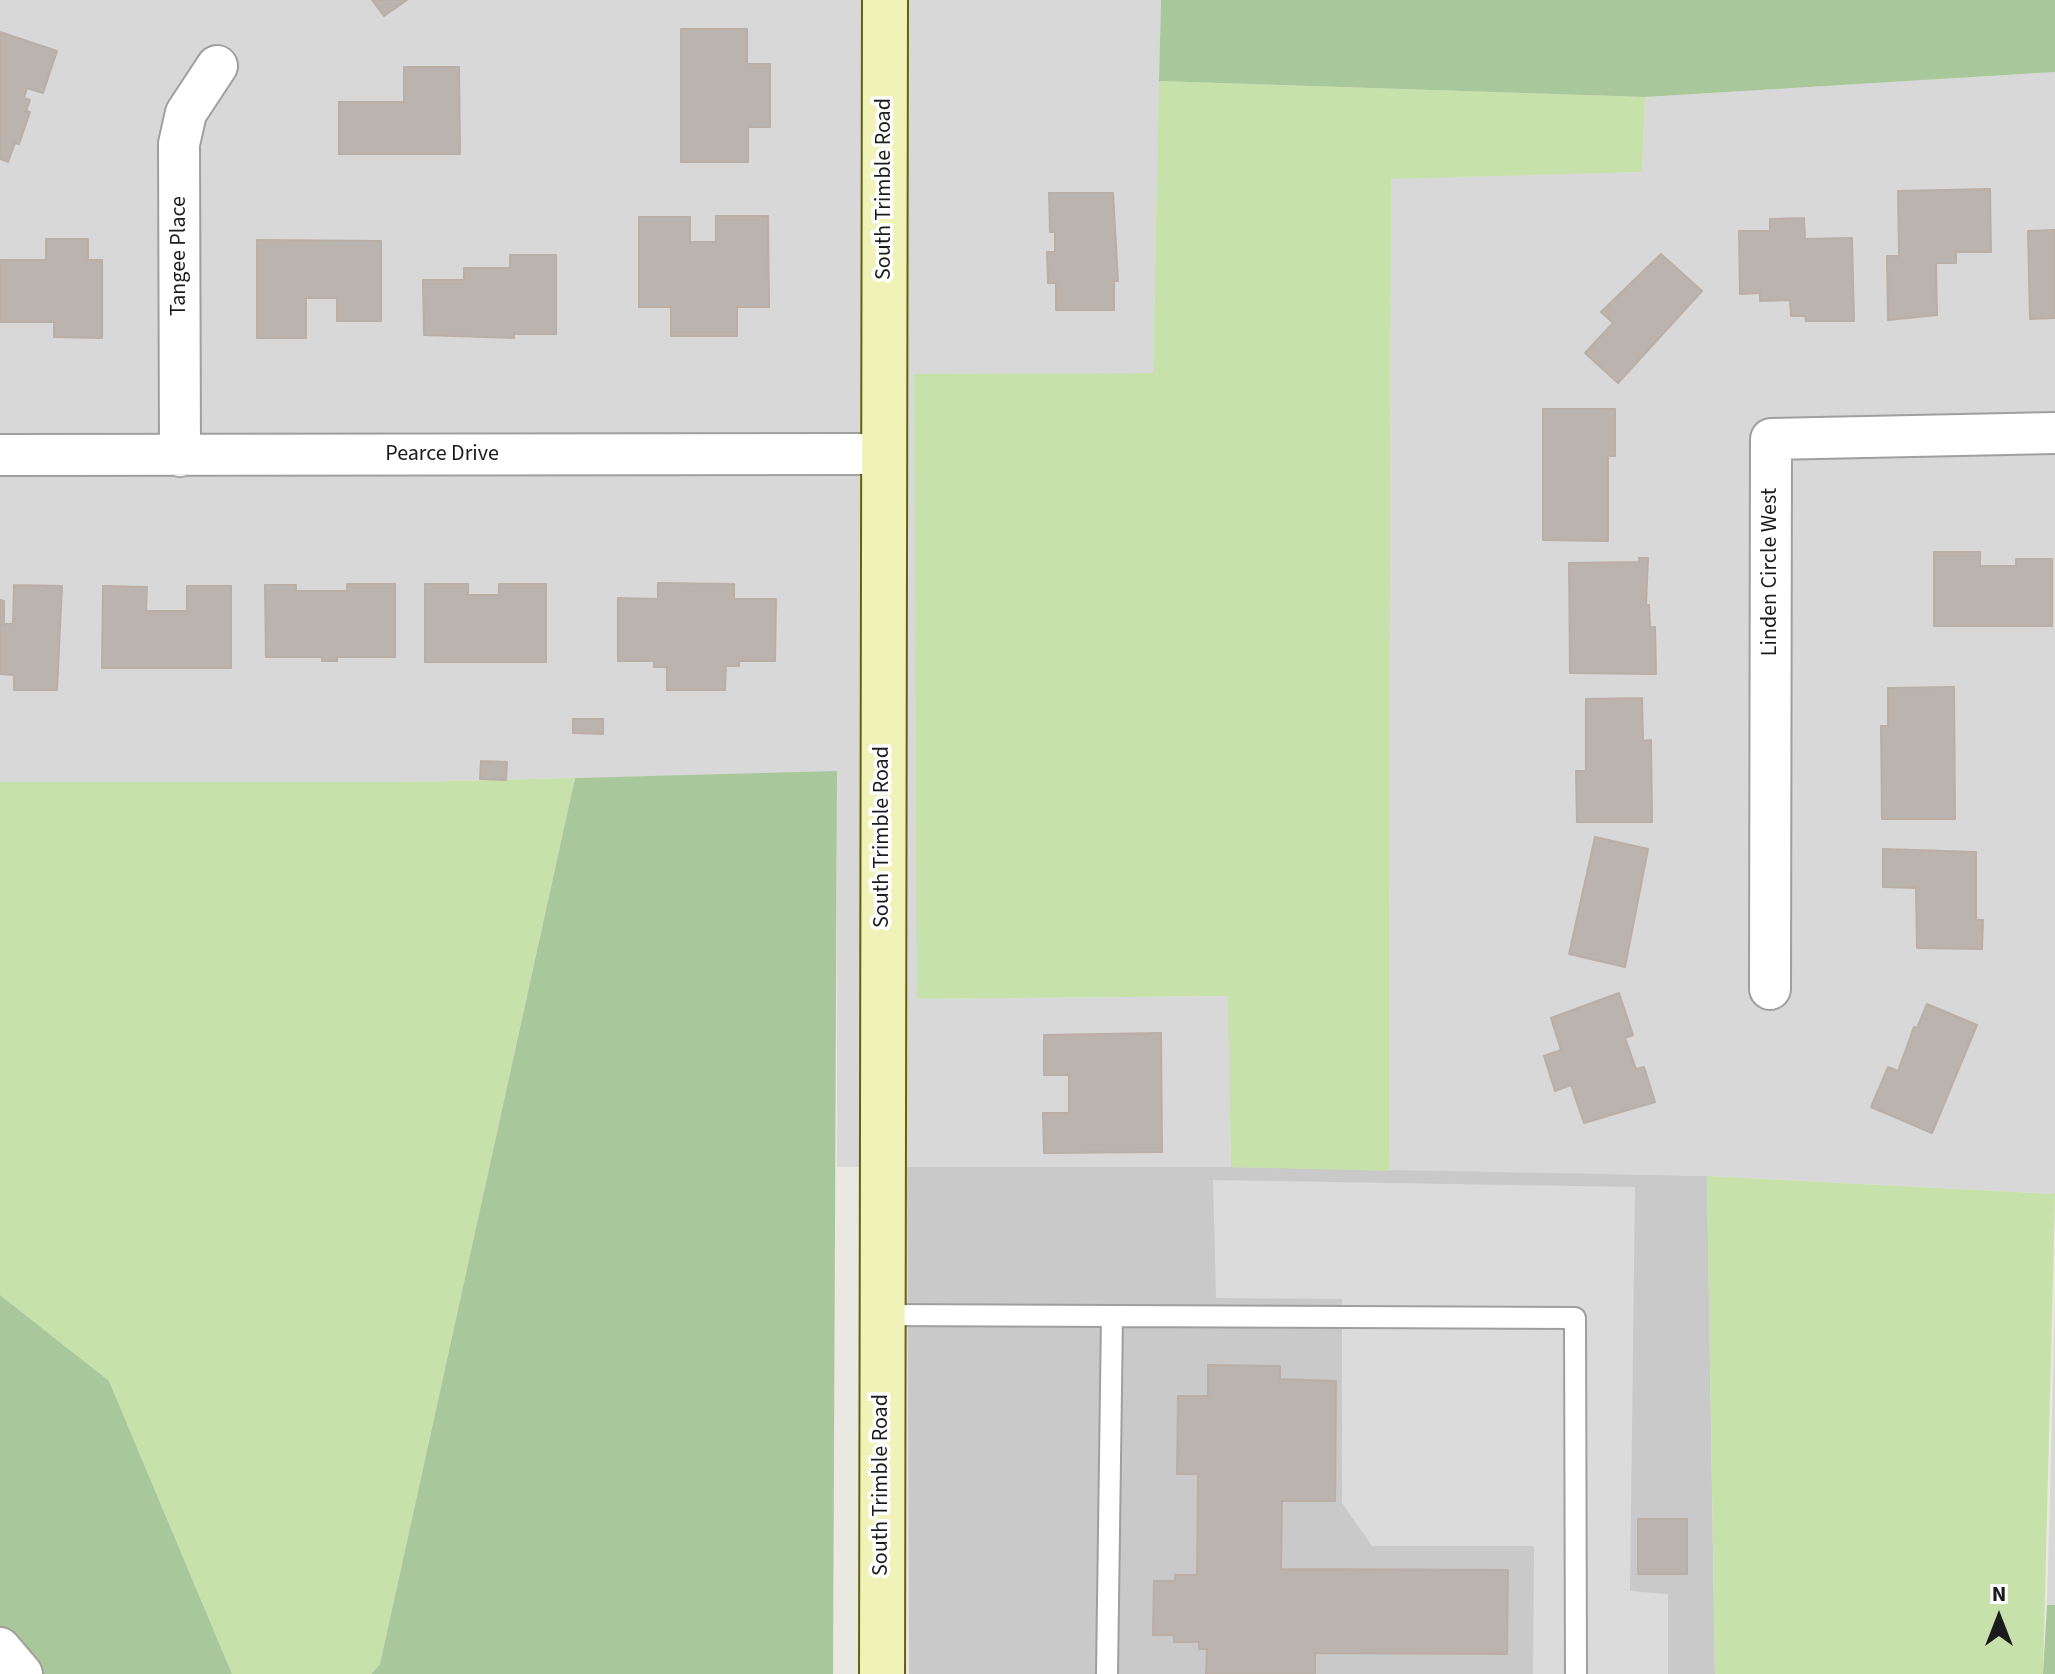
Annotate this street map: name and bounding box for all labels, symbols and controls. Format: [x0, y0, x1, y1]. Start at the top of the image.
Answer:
street label: South Trimble Road [872, 98, 898, 280]
street label: Tangee Place [167, 196, 193, 316]
street label: Pearce Drive [385, 442, 499, 468]
street label: Linden Circle West [1758, 488, 1784, 656]
street label: South Trimble Road [870, 746, 896, 928]
street label: South Trimble Road [869, 1394, 895, 1576]
north arrow [1959, 1578, 2039, 1658]
text: N [1992, 1578, 2006, 1610]

